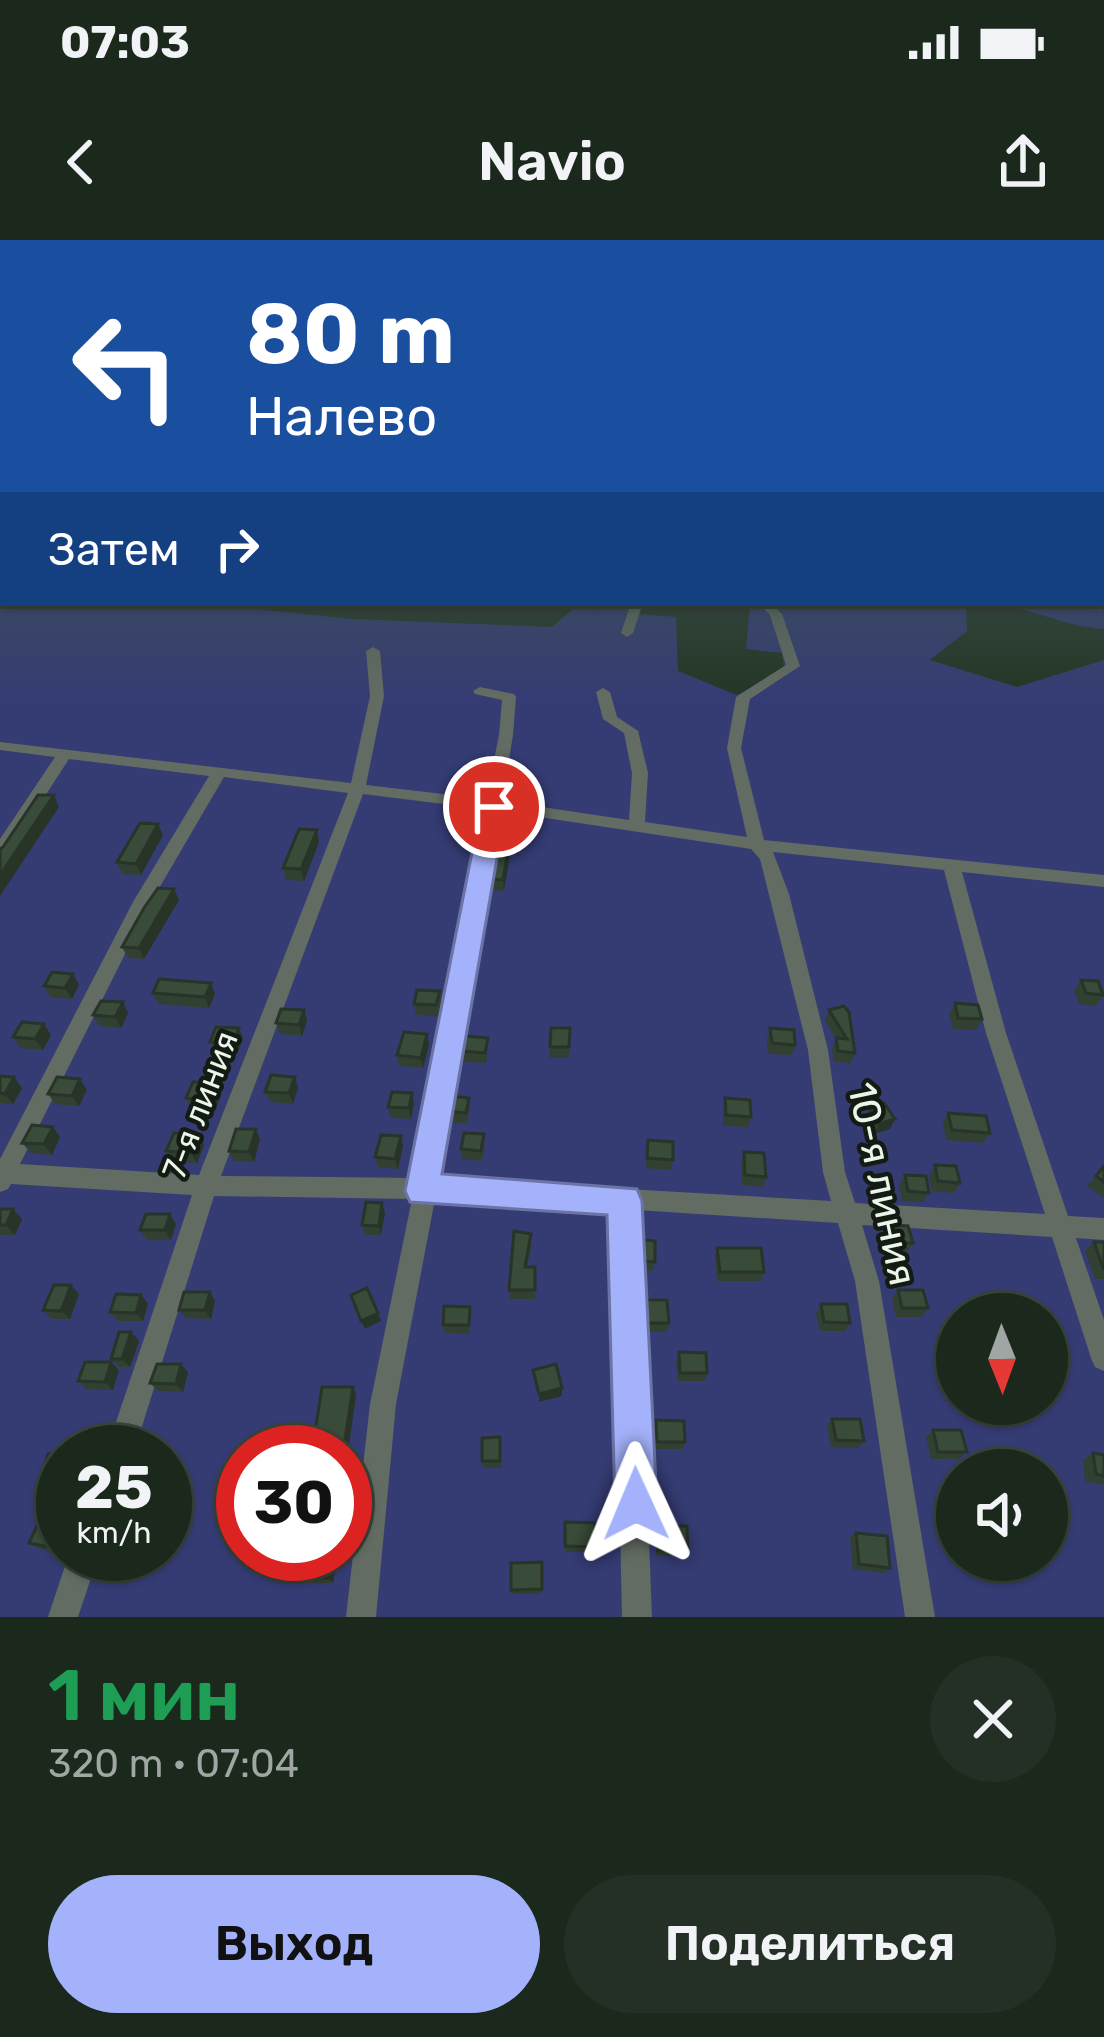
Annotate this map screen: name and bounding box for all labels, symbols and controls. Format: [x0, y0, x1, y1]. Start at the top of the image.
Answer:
text: 07:03 [60, 16, 190, 69]
icon: back [48, 129, 114, 195]
icon: share [990, 129, 1056, 195]
text: Navio [478, 130, 626, 194]
text: 80 m [246, 284, 455, 384]
icon: left [48, 288, 204, 444]
text: Налево [246, 385, 437, 449]
icon: right [204, 516, 270, 582]
text: Затем [48, 523, 180, 576]
pin [443, 756, 545, 858]
icon: arrive [461, 774, 527, 840]
street label: 7-я линия [154, 1026, 246, 1184]
street label: 10-я линия [838, 1078, 926, 1290]
north arrow [936, 1293, 1068, 1425]
map controls [936, 1293, 1068, 1581]
speed limit sign: 30 [216, 1425, 372, 1581]
position arrow [573, 1441, 699, 1567]
button: sound [936, 1449, 1068, 1581]
text: 25 [75, 1452, 153, 1523]
text: km/h [77, 1515, 151, 1551]
text: 1 мин [48, 1653, 240, 1738]
button: close [930, 1656, 1056, 1782]
text: 320 m · 07:04 [48, 1741, 299, 1787]
button: Выход [48, 1875, 540, 2013]
button: Поделиться [564, 1875, 1056, 2013]

